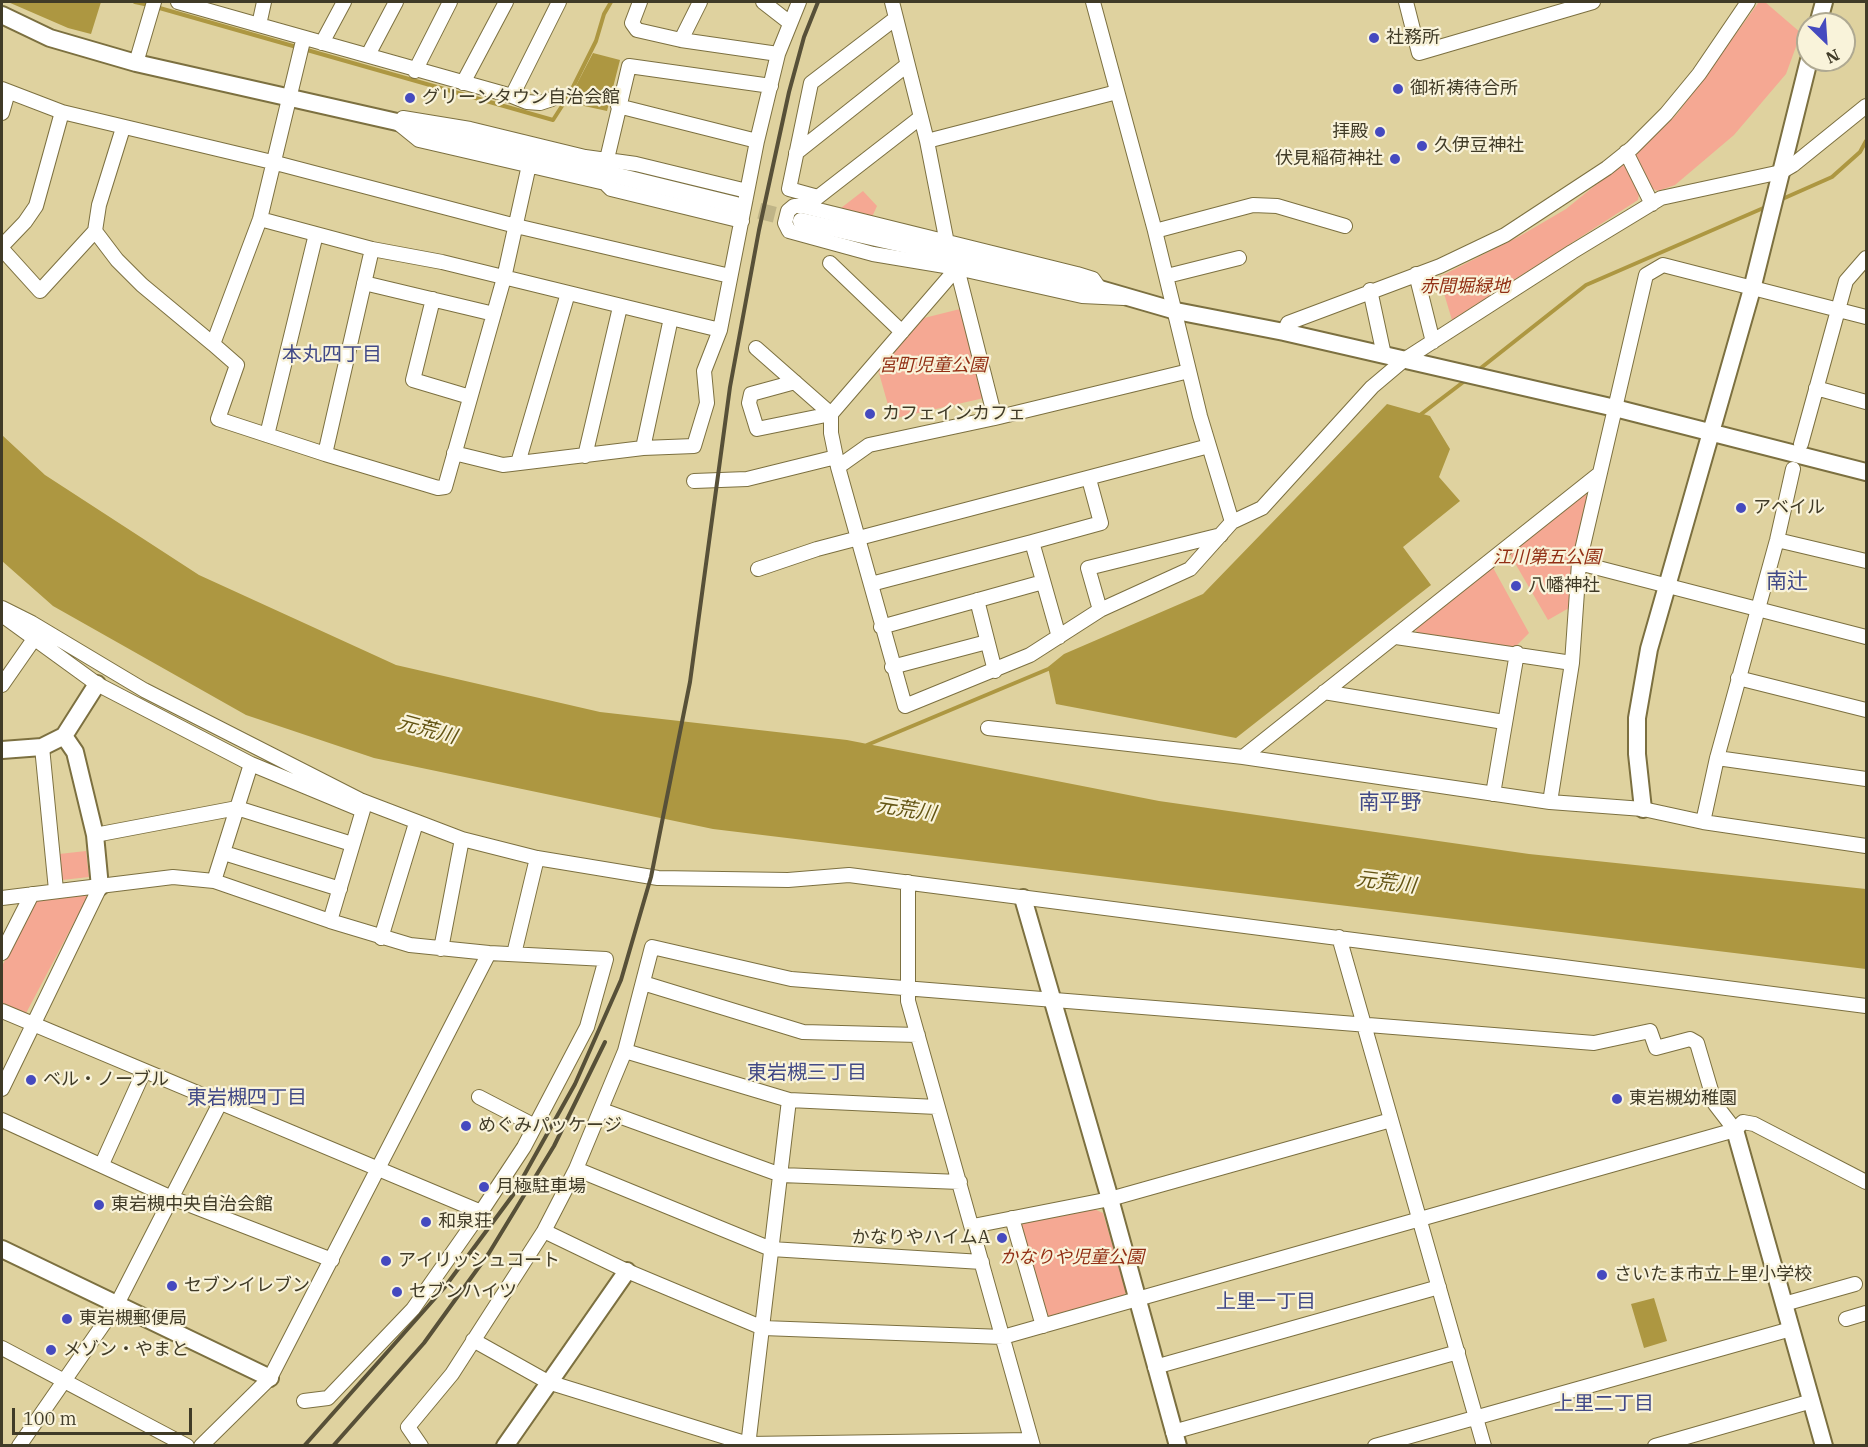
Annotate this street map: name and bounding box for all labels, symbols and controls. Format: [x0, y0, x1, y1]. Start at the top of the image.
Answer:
north arrow [1796, 12, 1856, 72]
place label: 社務所 [1386, 27, 1440, 49]
marker: 社務所 [1367, 31, 1381, 45]
text: N [1823, 45, 1843, 68]
place label: 御祈祷待合所 [1410, 78, 1518, 100]
marker: 御祈祷待合所 [1391, 82, 1405, 96]
place label: グリーンタウン自治会館 [422, 87, 620, 109]
marker: グリーンタウン自治会館 [403, 91, 417, 105]
place label: 拝殿 [1332, 121, 1368, 143]
marker: 拝殿 [1373, 125, 1387, 139]
place label: 久伊豆神社 [1434, 135, 1524, 157]
marker: 久伊豆神社 [1415, 139, 1429, 153]
place label: 伏見稲荷神社 [1275, 148, 1383, 170]
marker: 伏見稲荷神社 [1388, 152, 1402, 166]
park label: 赤間堀緑地 [1420, 276, 1510, 298]
district label: 本丸四丁目 [282, 343, 382, 367]
park label: 宮町児童公園 [879, 355, 987, 377]
place label: カフェインカフェ [882, 403, 1026, 425]
marker: カフェインカフェ [863, 407, 877, 421]
place label: アベイル [1753, 497, 1825, 519]
marker: アベイル [1734, 501, 1748, 515]
park label: 江川第五公園 [1493, 547, 1601, 569]
district label: 南辻 [1766, 569, 1808, 595]
place label: 八幡神社 [1528, 575, 1600, 597]
marker: 八幡神社 [1509, 579, 1523, 593]
water label: 元荒川 [395, 711, 459, 749]
district label: 南平野 [1359, 790, 1421, 816]
water label: 元荒川 [874, 793, 938, 827]
water label: 元荒川 [1355, 867, 1417, 899]
district label: 東岩槻三丁目 [747, 1061, 867, 1085]
place label: ベル・ノーブル [43, 1069, 169, 1091]
marker: ベル・ノーブル [24, 1073, 38, 1087]
district label: 東岩槻四丁目 [187, 1086, 307, 1110]
place label: 東岩槻幼稚園 [1629, 1088, 1737, 1110]
marker: 東岩槻幼稚園 [1610, 1092, 1624, 1106]
place label: めぐみパッケージ [478, 1115, 622, 1137]
marker: めぐみパッケージ [459, 1119, 473, 1133]
place label: 月極駐車場 [496, 1176, 586, 1198]
marker: 月極駐車場 [477, 1180, 491, 1194]
place label: 東岩槻中央自治会館 [111, 1194, 273, 1216]
marker: 東岩槻中央自治会館 [92, 1198, 106, 1212]
place label: 和泉荘 [438, 1211, 492, 1233]
marker: 和泉荘 [419, 1215, 433, 1229]
place label: かなりやハイムA [852, 1227, 990, 1249]
marker: かなりやハイムA [995, 1231, 1009, 1245]
park label: かなりや児童公園 [1000, 1247, 1144, 1269]
place label: アイリッシュコート [398, 1250, 560, 1272]
marker: アイリッシュコート [379, 1254, 393, 1268]
place label: さいたま市立上里小学校 [1614, 1264, 1812, 1286]
marker: さいたま市立上里小学校 [1595, 1268, 1609, 1282]
place label: セブンイレブン [184, 1275, 310, 1297]
marker: セブンイレブン [165, 1279, 179, 1293]
place label: セブンハイツ [409, 1281, 517, 1303]
marker: セブンハイツ [390, 1285, 404, 1299]
district label: 上里一丁目 [1216, 1290, 1316, 1314]
place label: 東岩槻郵便局 [79, 1308, 187, 1330]
marker: 東岩槻郵便局 [60, 1312, 74, 1326]
place label: メゾン・やまと [63, 1339, 189, 1361]
marker: メゾン・やまと [44, 1343, 58, 1357]
district label: 上里二丁目 [1554, 1392, 1654, 1416]
scale bar [15, 1396, 195, 1434]
text: 100 m [23, 1407, 77, 1430]

